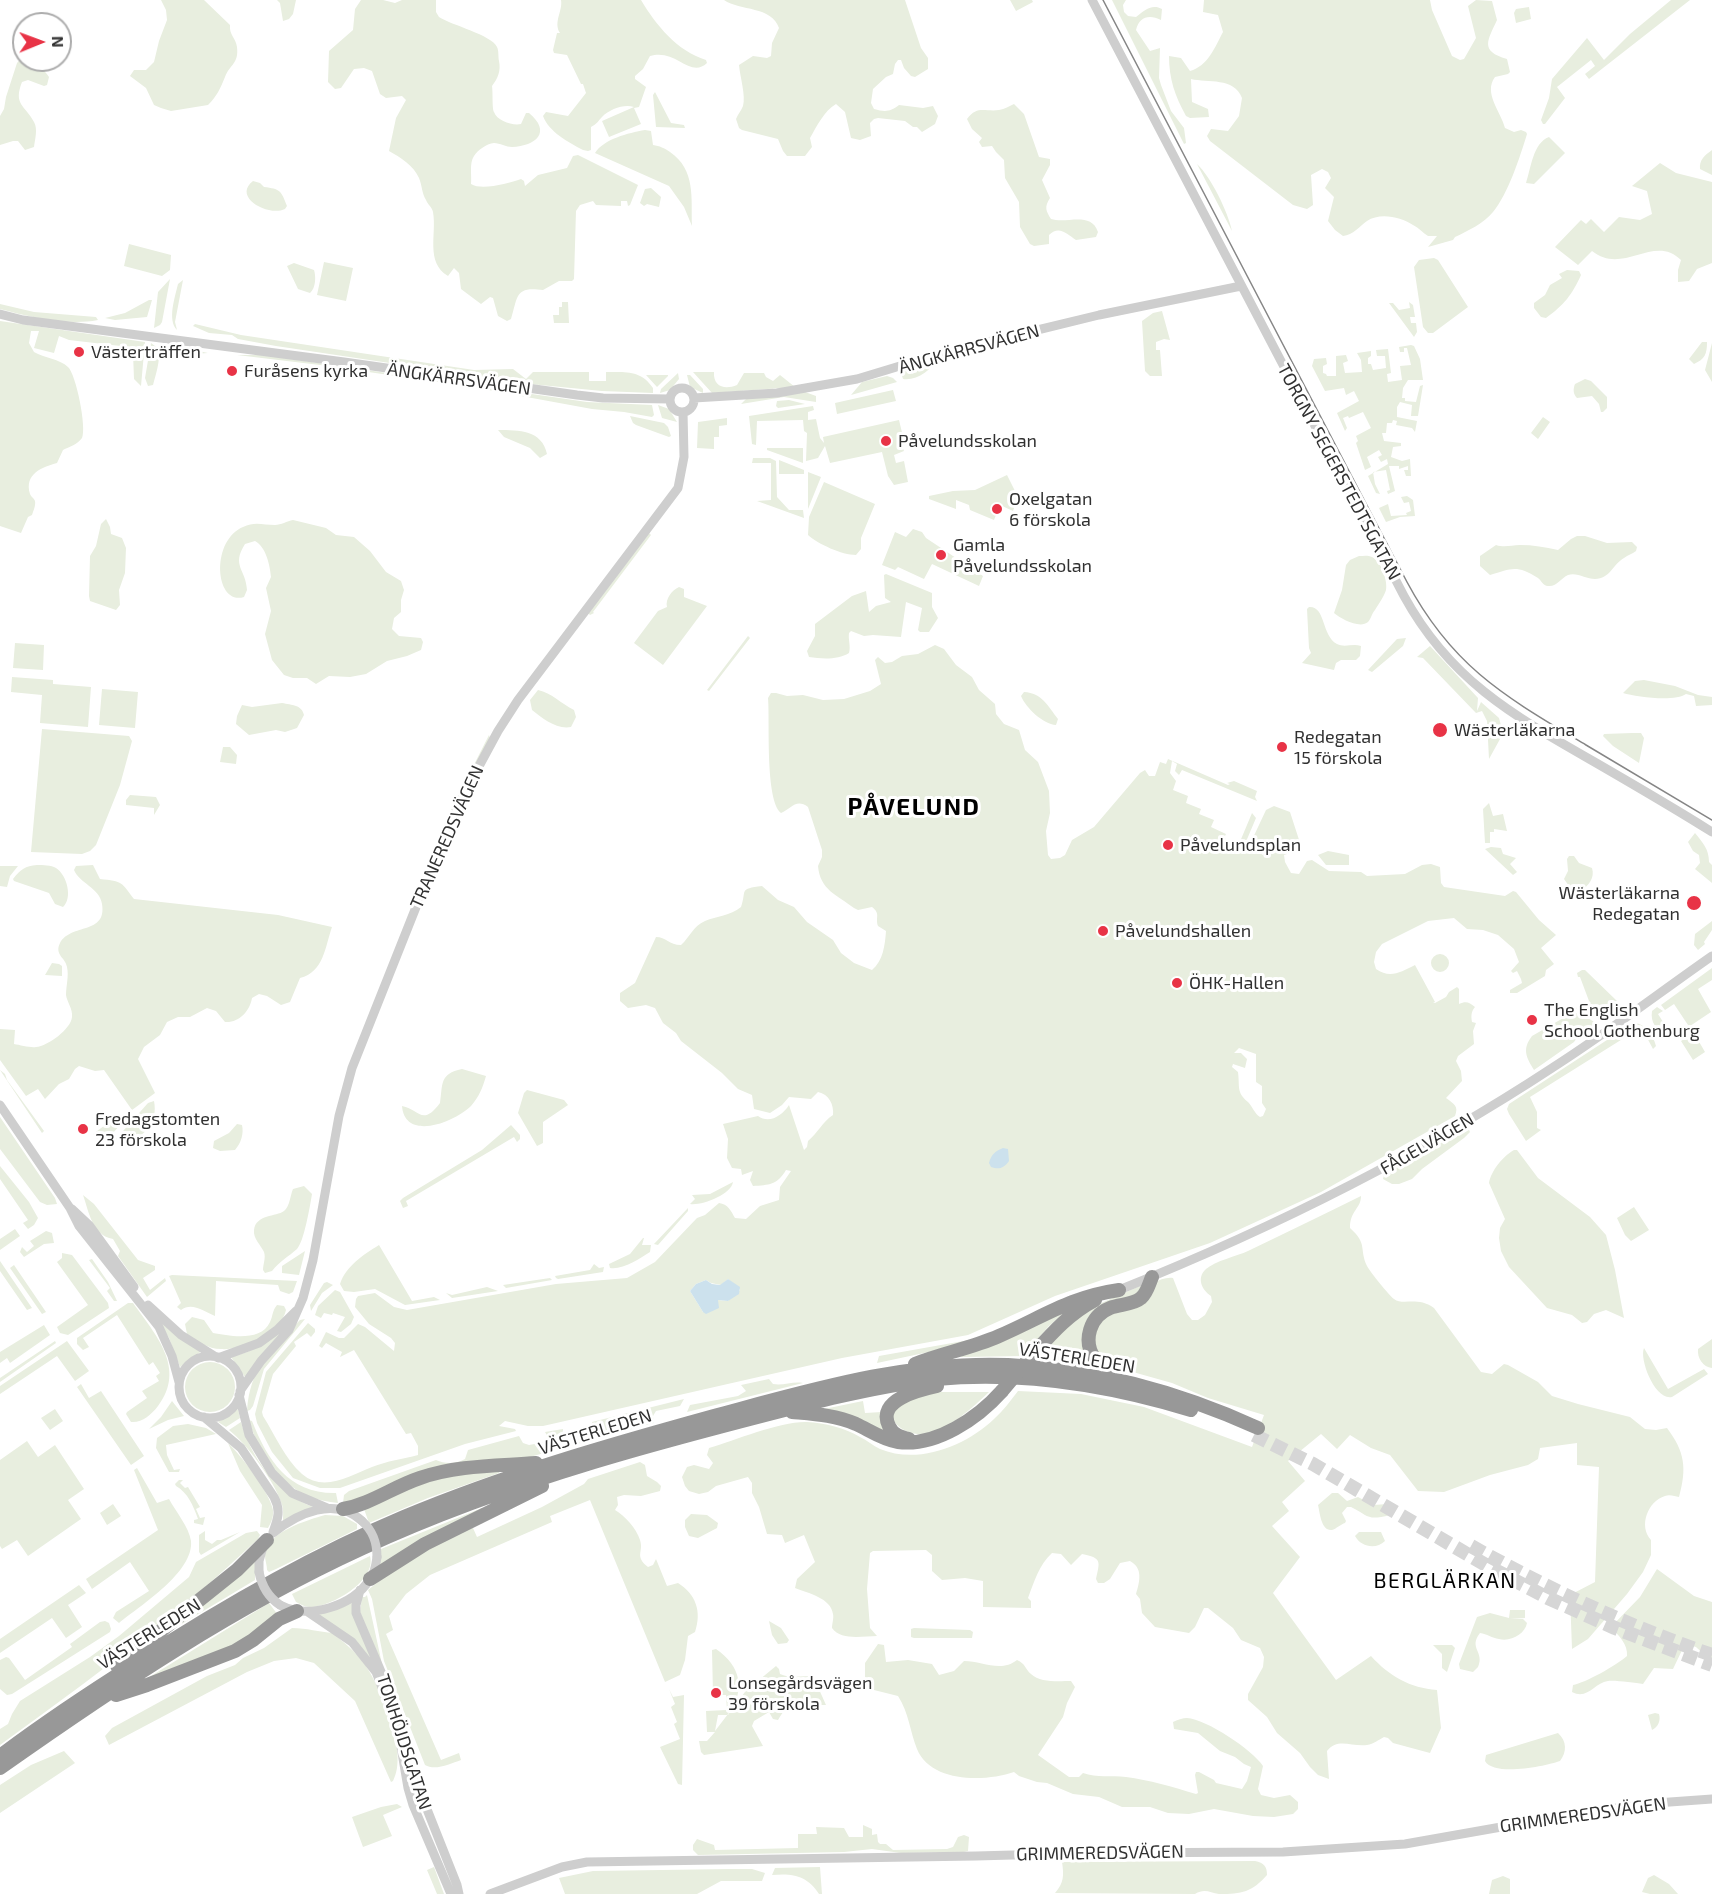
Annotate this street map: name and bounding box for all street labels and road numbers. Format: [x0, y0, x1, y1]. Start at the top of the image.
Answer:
street label: ÄNGKÄRRSVÄGEN [896, 320, 1042, 378]
street label: ÄNGKÄRRSVÄGEN [386, 358, 532, 400]
street label: TORGNY SEGERSTEDTSGATAN [1273, 360, 1405, 584]
street label: TRANEREDSVÄGEN [406, 762, 488, 912]
street label: FÅGELVÄGEN [1376, 1108, 1478, 1180]
street label: VÄSTERLEDEN [1017, 1338, 1137, 1378]
street label: VÄSTERLEDEN [536, 1405, 654, 1459]
street label: VÄSTERLEDEN [94, 1594, 204, 1674]
street label: TONHÖJDSGATAN [372, 1671, 436, 1813]
street label: GRIMMEREDSVÄGEN [1499, 1793, 1667, 1837]
street label: GRIMMEREDSVÄGEN [1016, 1841, 1184, 1865]

